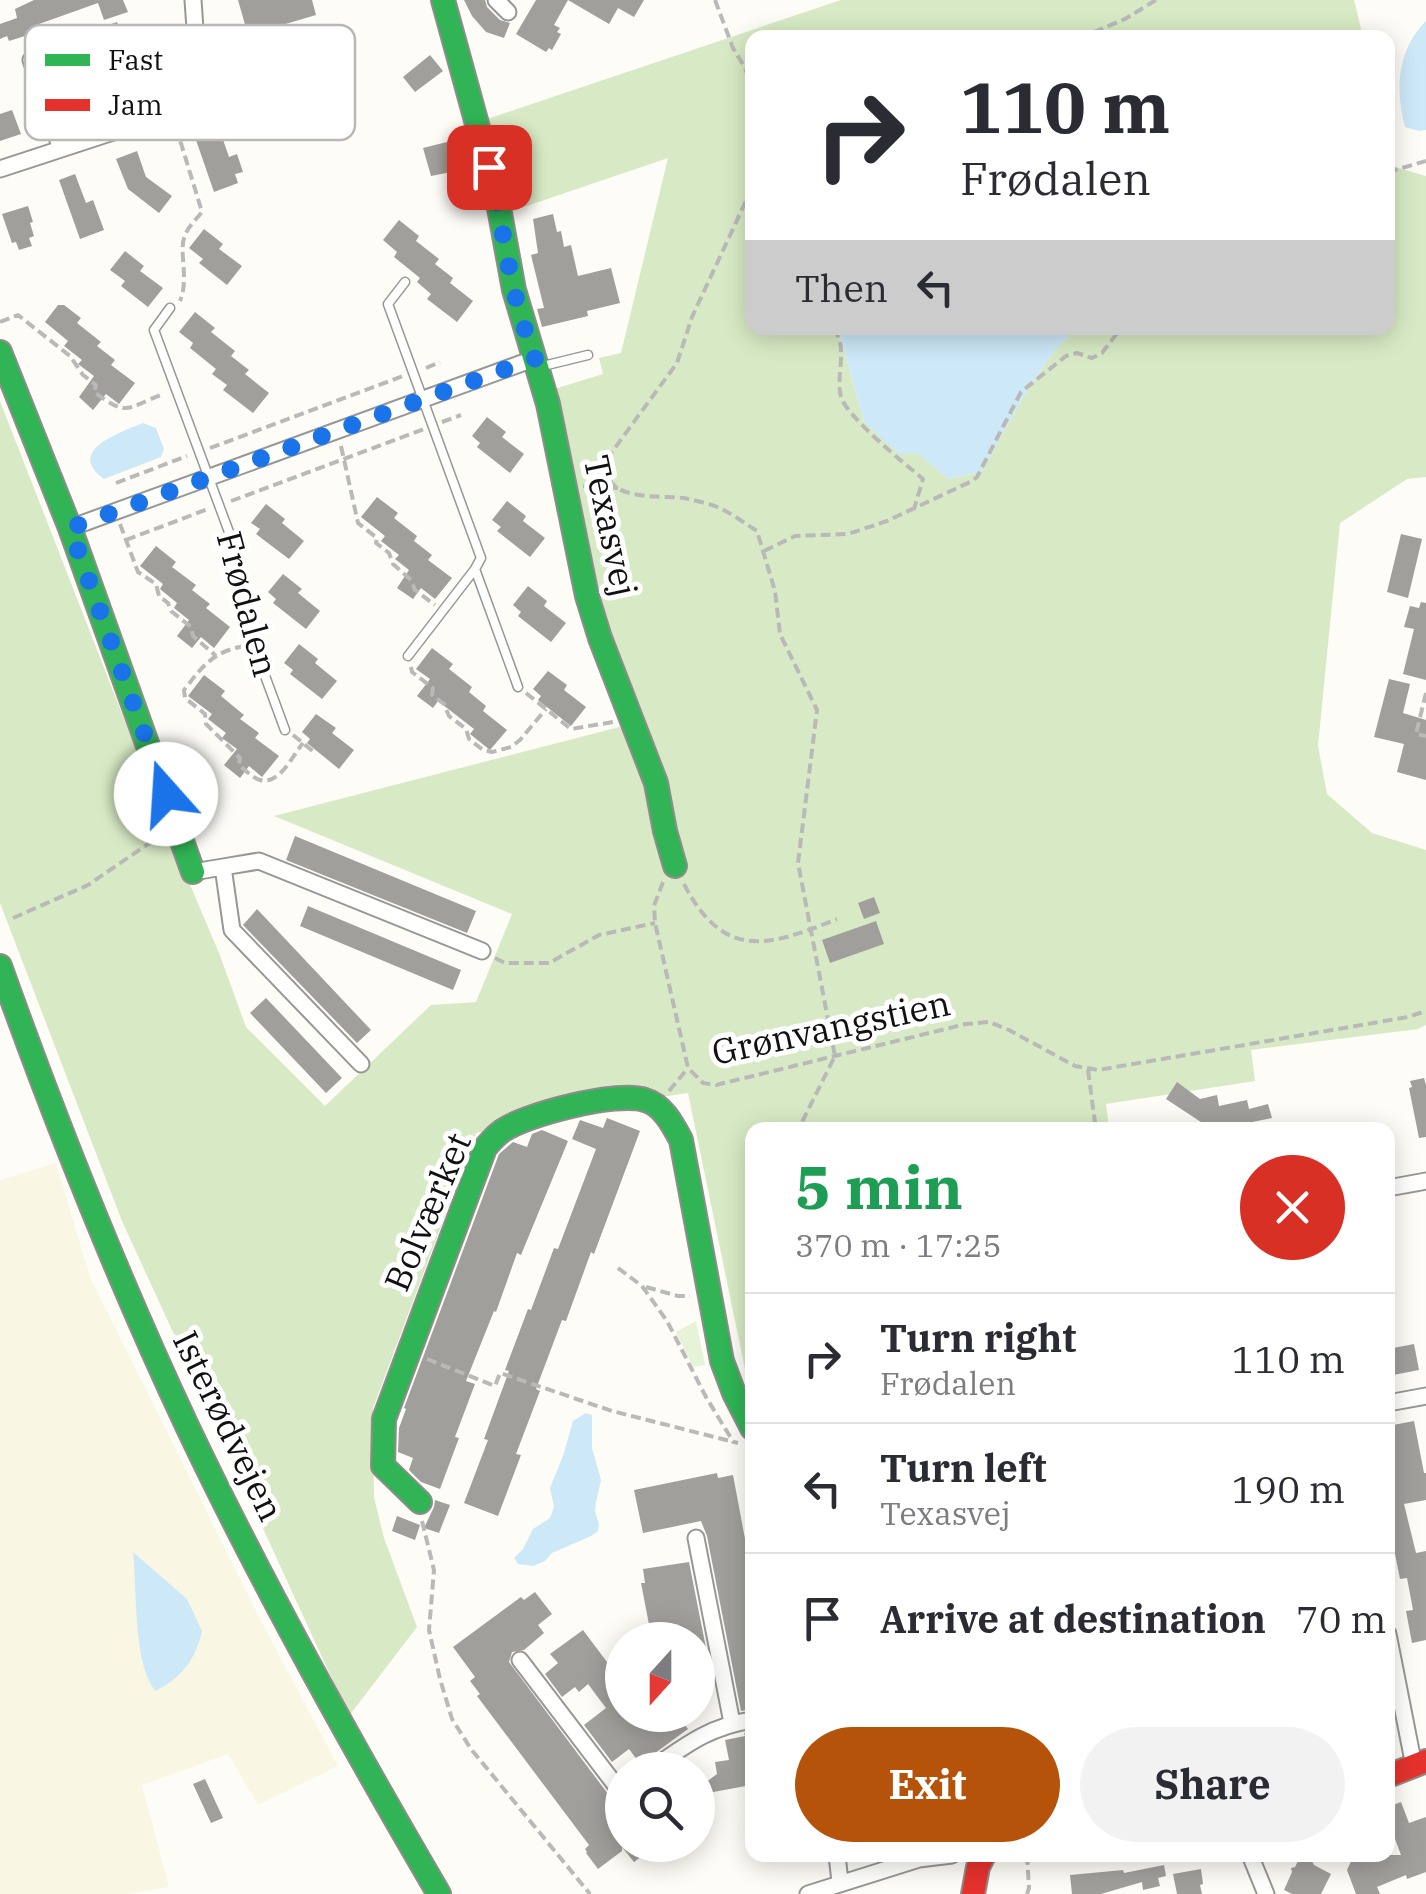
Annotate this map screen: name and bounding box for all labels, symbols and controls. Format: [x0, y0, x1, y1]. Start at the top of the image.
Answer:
legend [25, 25, 355, 140]
text: Fast [108, 41, 163, 78]
text: 110 m [960, 61, 1170, 152]
icon: right [795, 70, 925, 200]
text: Jam [108, 86, 163, 123]
pin [447, 125, 532, 210]
icon: arrive [462, 140, 517, 195]
text: Frødalen [960, 149, 1151, 207]
icon: left [908, 260, 963, 315]
text: Then [795, 263, 888, 312]
street label: Texasvej [574, 451, 648, 600]
street label: Frødalen [207, 526, 289, 681]
position arrow [114, 742, 218, 846]
street label: Grønvangstien [707, 979, 954, 1075]
street label: Bolværket [373, 1126, 481, 1298]
text: 5 min [795, 1147, 963, 1226]
button: close [1240, 1155, 1345, 1260]
text: 370 m · 17:25 [795, 1224, 1002, 1266]
text: Turn right [880, 1313, 1076, 1362]
street label: Isterødvejen [163, 1323, 295, 1528]
icon: right [795, 1331, 850, 1386]
text: 110 m [1232, 1334, 1345, 1383]
text: Frødalen [880, 1362, 1016, 1404]
text: Turn left [880, 1443, 1047, 1492]
icon: left [795, 1461, 850, 1516]
text: 190 m [1232, 1464, 1345, 1513]
text: Texasvej [880, 1492, 1011, 1534]
icon: arrive [795, 1591, 850, 1646]
text: Arrive at destination [880, 1594, 1266, 1643]
text: 70 m [1296, 1594, 1387, 1643]
north arrow [605, 1622, 715, 1732]
map controls [605, 1622, 715, 1862]
button: Exit [795, 1727, 1060, 1842]
button: Share [1080, 1727, 1345, 1842]
button: search [605, 1752, 715, 1862]

